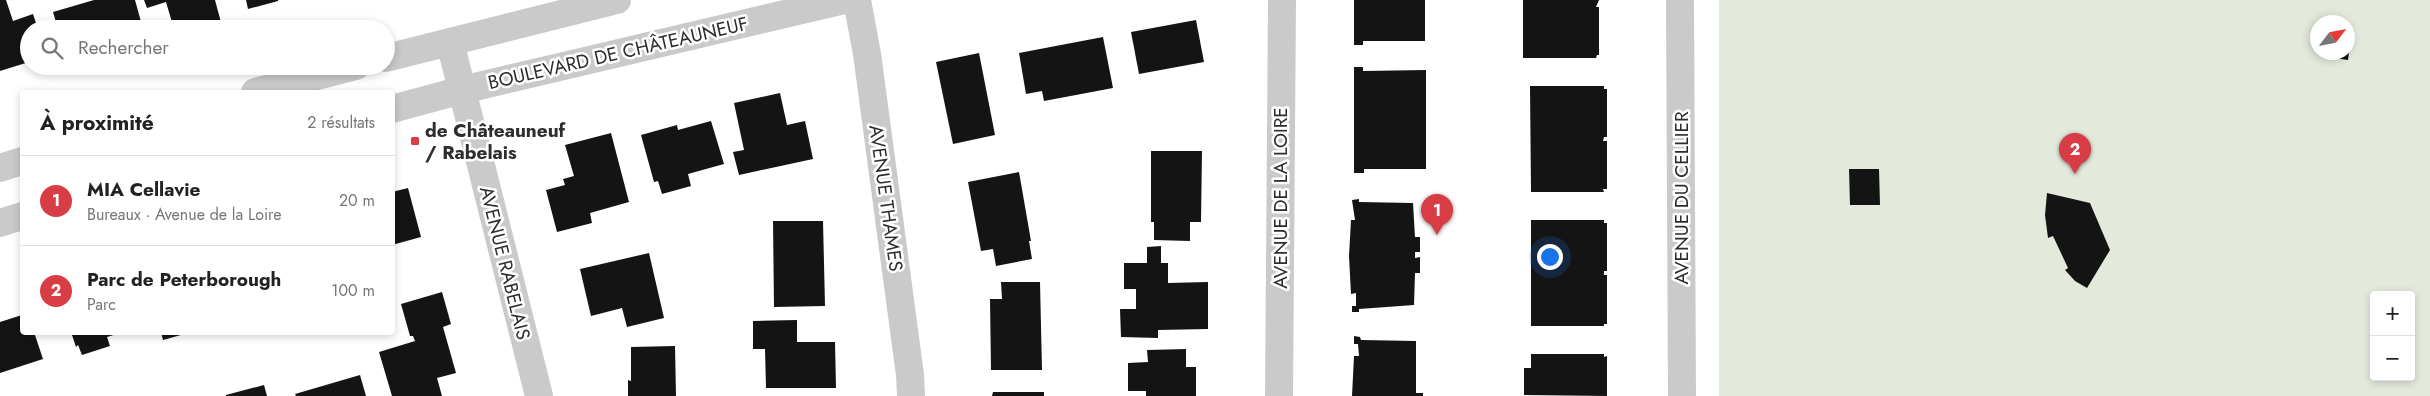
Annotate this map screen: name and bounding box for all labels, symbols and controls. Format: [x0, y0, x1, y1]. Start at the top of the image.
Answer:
street label: BOULEVARD DE CHÂTEAUNEUF [485, 10, 751, 96]
north arrow [2310, 15, 2355, 60]
search box [20, 20, 395, 75]
icon: search [38, 34, 66, 62]
text: Rechercher [78, 34, 169, 61]
street label: AVENUE DE LA LOIRE [1267, 107, 1294, 289]
text: À proximité [40, 108, 154, 138]
text: 2 résultats [307, 111, 375, 134]
street label: AVENUE DU CELLIER [1668, 111, 1695, 285]
place label: de Châteauneuf / Rabelais [425, 117, 567, 166]
street label: AVENUE THAMES [862, 123, 910, 273]
pin: 2 [2059, 133, 2091, 174]
marker: de Châteauneuf / Rabelais [409, 135, 421, 147]
text: MIA Cellavie [87, 176, 200, 203]
street label: AVENUE RABELAIS [473, 183, 537, 343]
text: 1 [52, 189, 60, 212]
text: 20 m [339, 189, 375, 212]
pin: 1 [1421, 194, 1453, 235]
text: Bureaux · Avenue de la Loire [87, 203, 282, 226]
your location [1537, 244, 1563, 270]
text: Parc de Peterborough [87, 266, 281, 293]
text: 2 [51, 279, 61, 302]
text: 100 m [331, 279, 375, 302]
map controls [2370, 291, 2415, 381]
button: + [2370, 291, 2415, 336]
text: Parc [87, 293, 116, 316]
button: − [2370, 336, 2415, 381]

